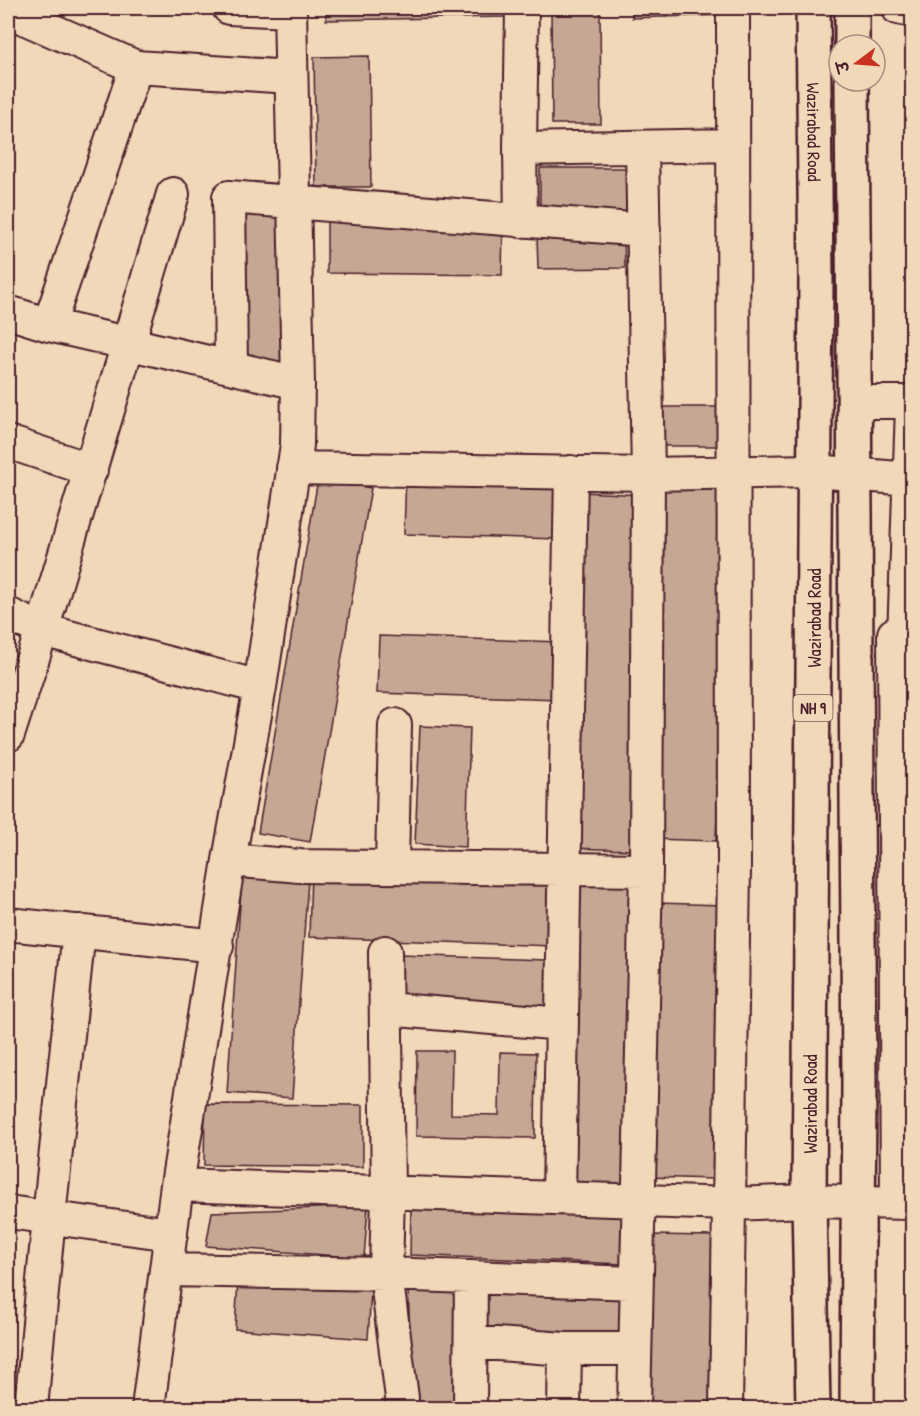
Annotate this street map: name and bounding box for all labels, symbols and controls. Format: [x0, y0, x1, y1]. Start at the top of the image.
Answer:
north arrow [827, 33, 887, 93]
text: उ [830, 58, 855, 77]
street label: Wazirabad Road [801, 82, 827, 182]
street label: Wazirabad Road [802, 569, 827, 668]
road number: NH 9 [794, 695, 832, 721]
street label: Wazirabad Road [798, 1055, 823, 1154]

